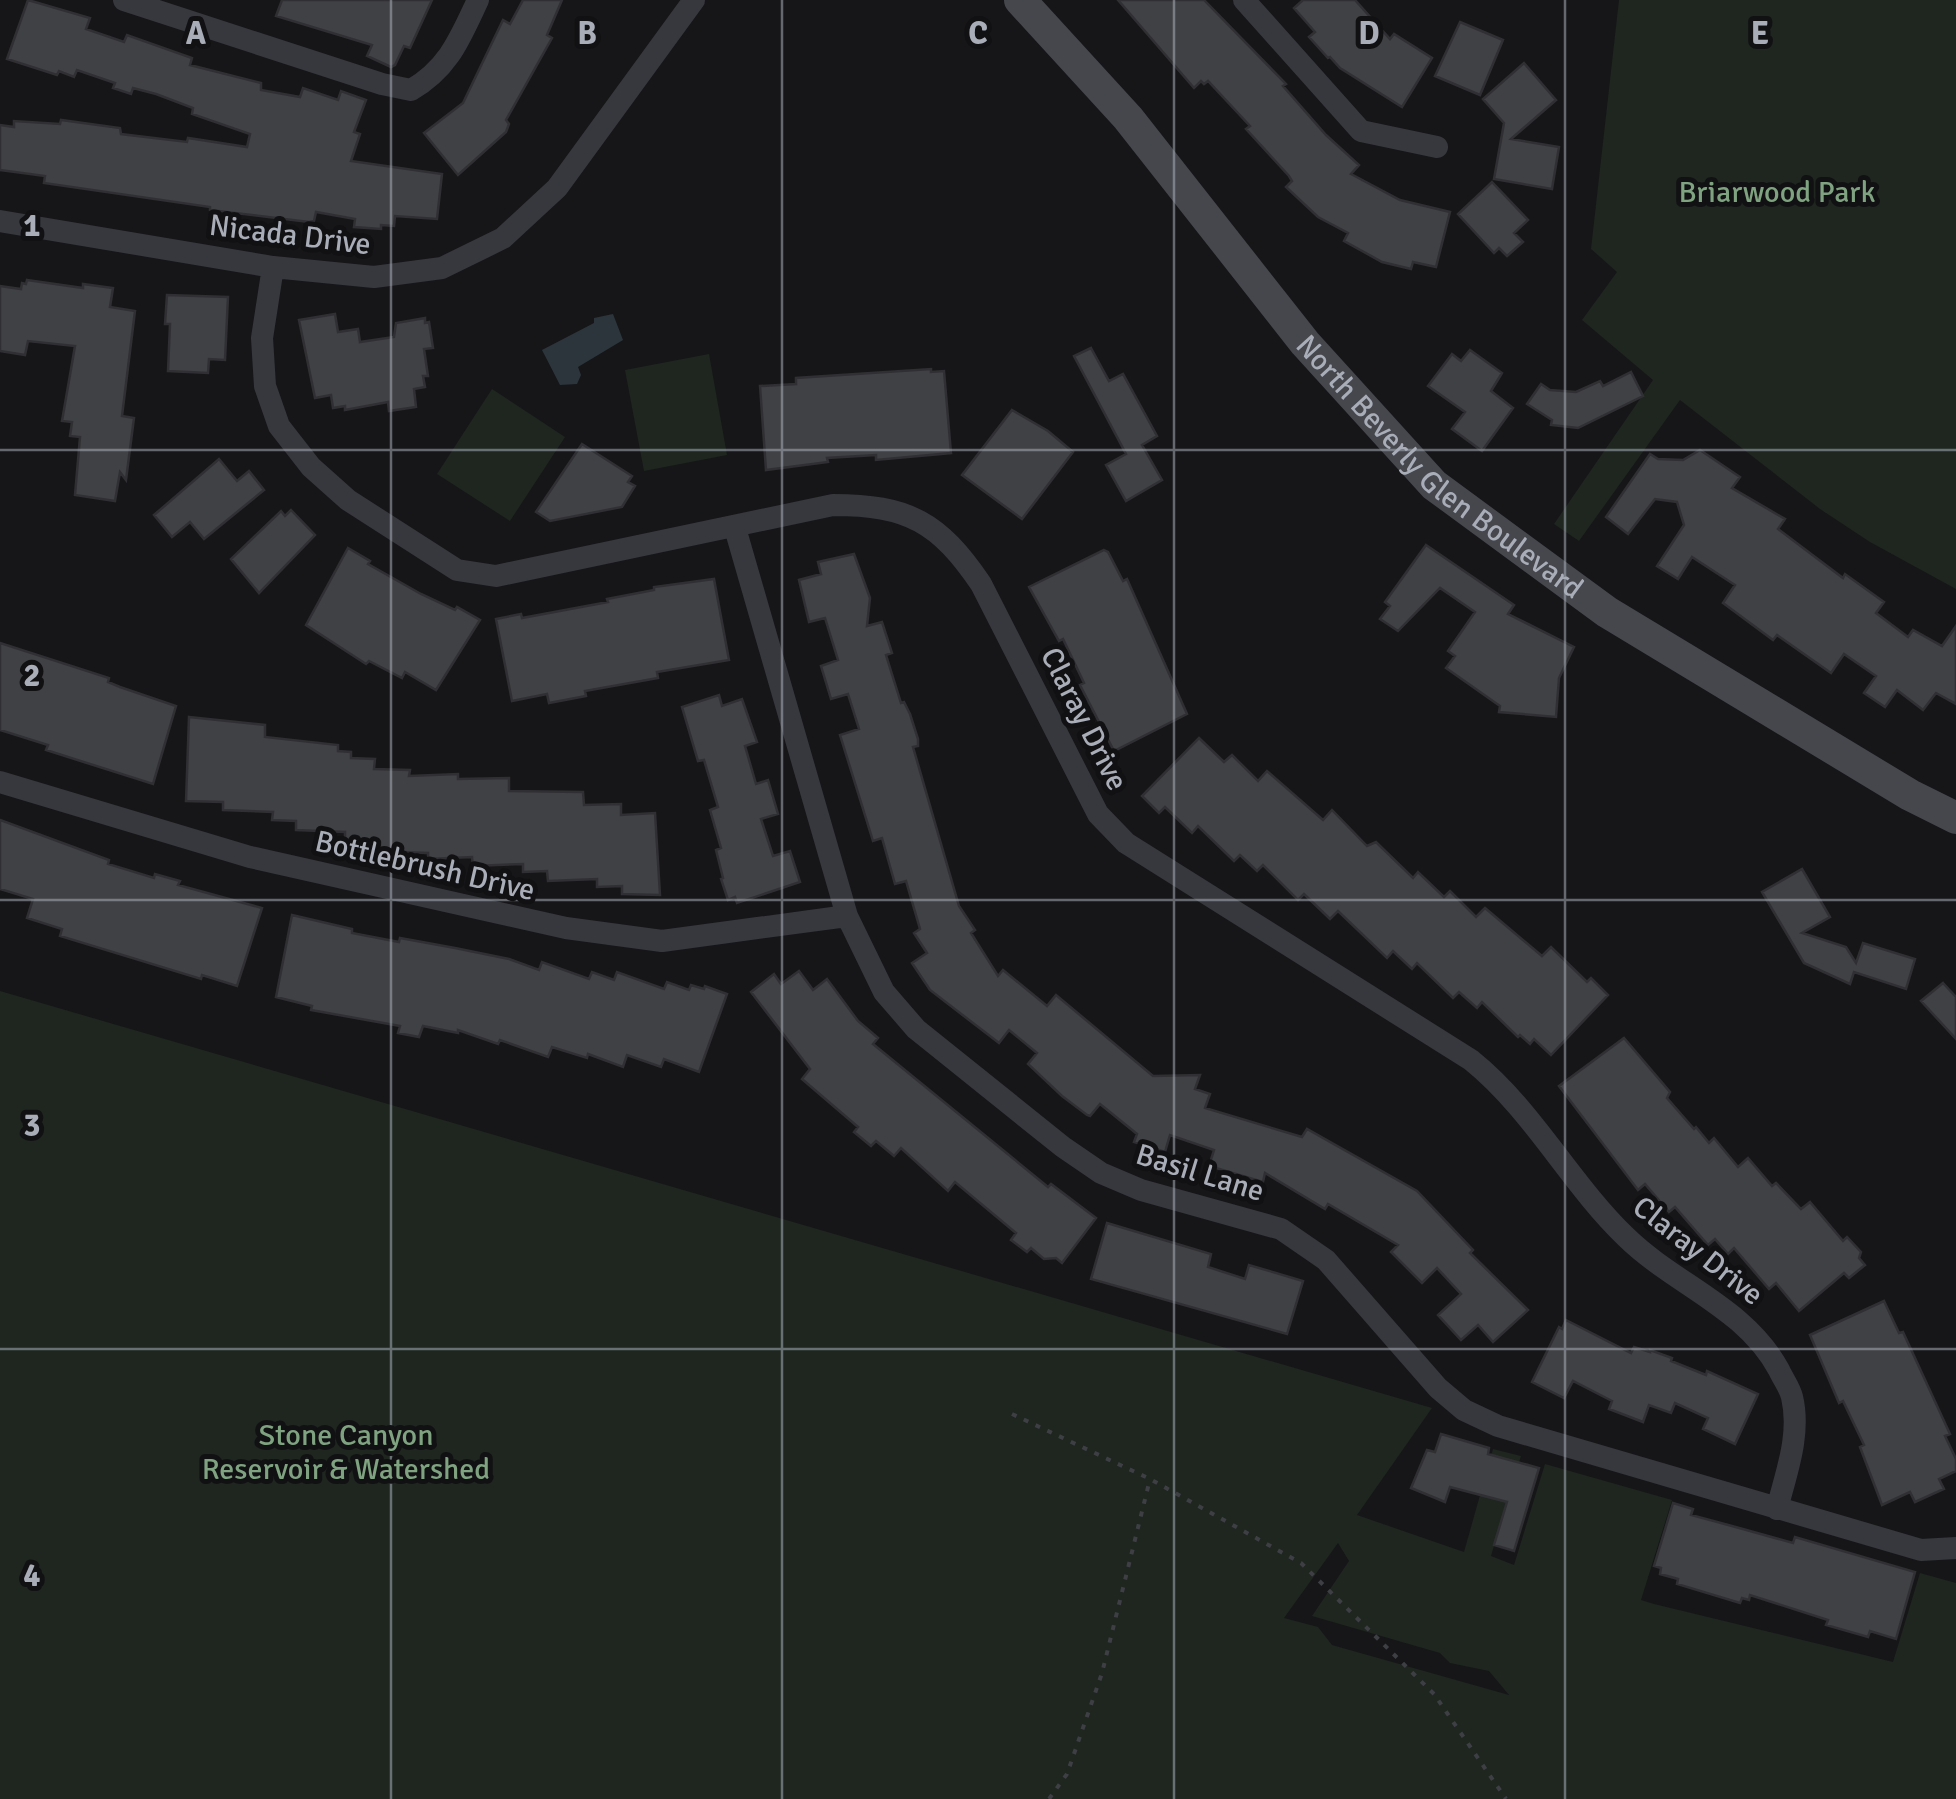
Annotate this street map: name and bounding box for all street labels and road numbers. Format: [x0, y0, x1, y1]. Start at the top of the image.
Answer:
street label: Nicada Drive [207, 207, 373, 263]
street label: North Beverly Glen Boulevard [1288, 327, 1590, 607]
street label: Claray Drive [1032, 641, 1136, 797]
street label: Bottlebrush Drive [311, 823, 539, 909]
street label: Basil Lane [1131, 1136, 1269, 1210]
street label: Claray Drive [1625, 1189, 1771, 1313]

